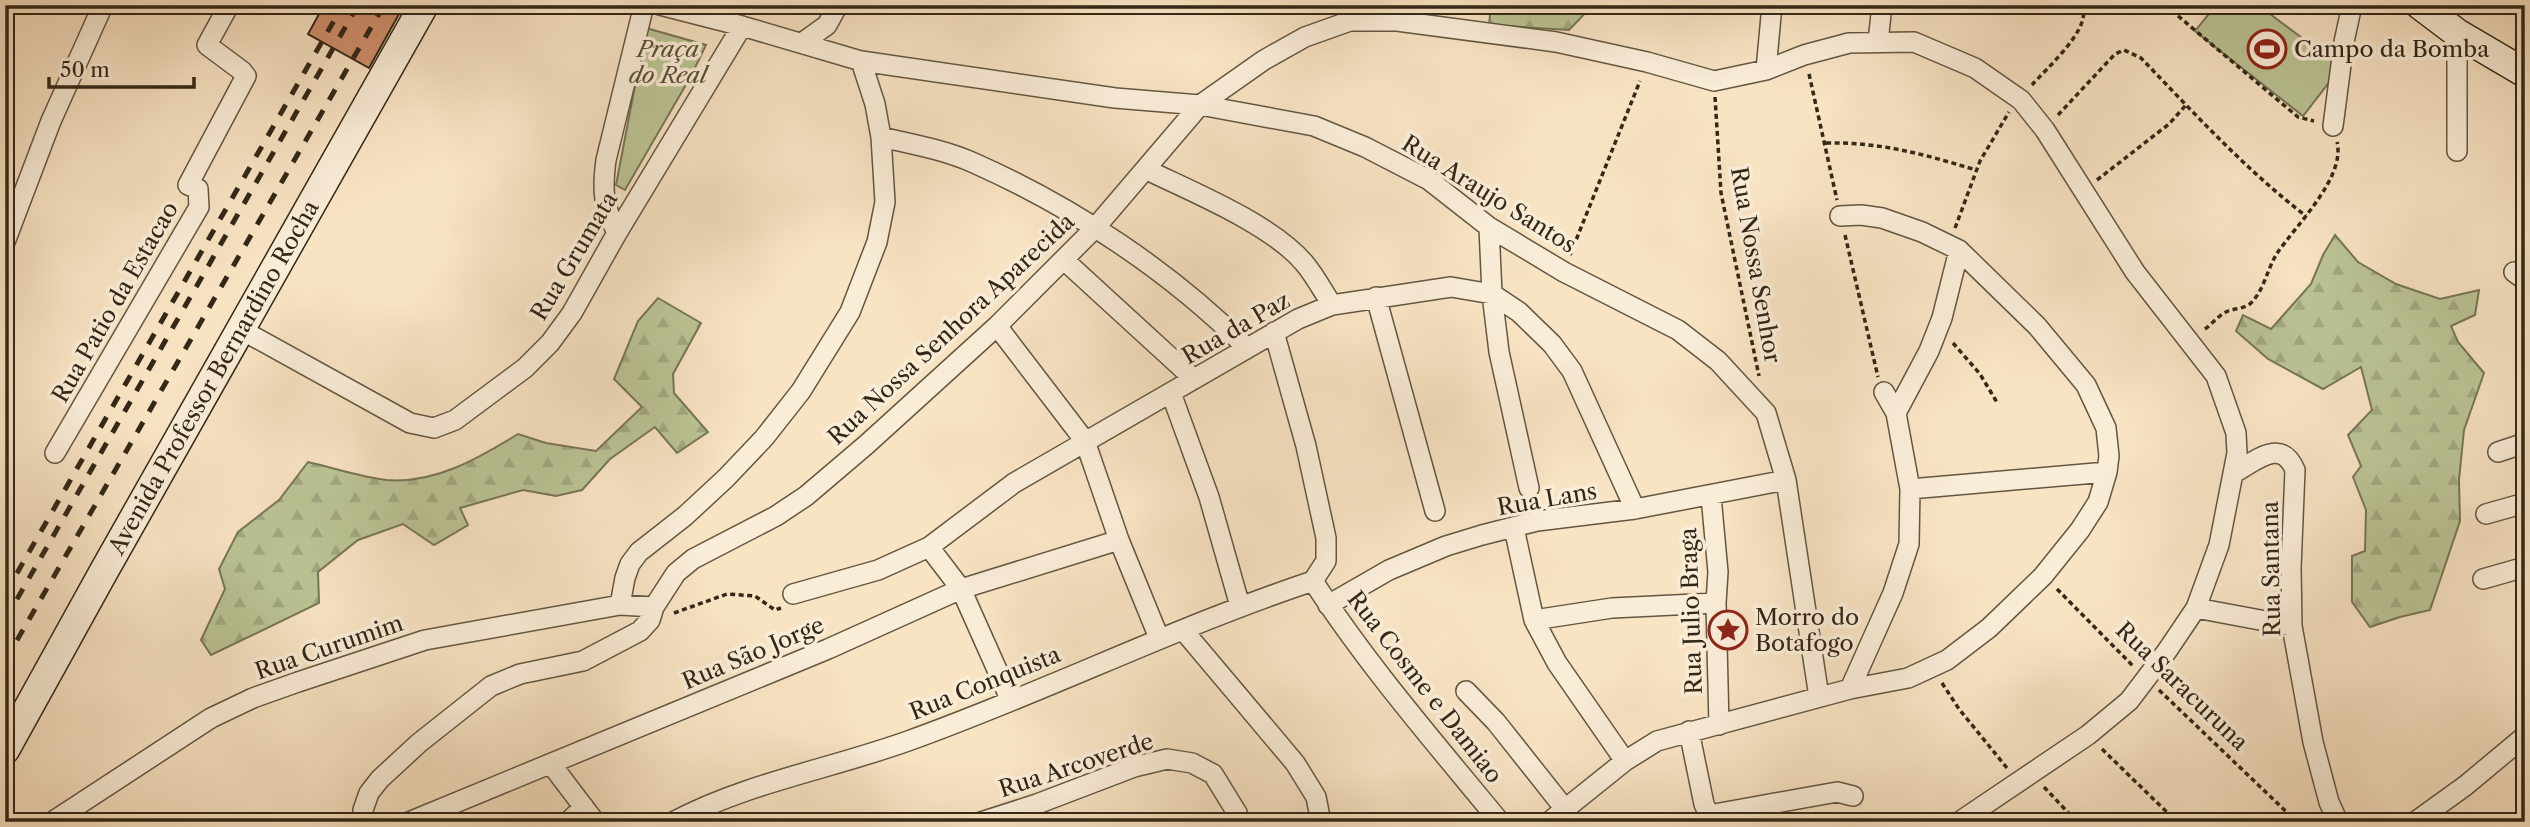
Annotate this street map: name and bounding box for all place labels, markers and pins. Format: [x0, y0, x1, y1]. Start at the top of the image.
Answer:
sports icon: Campo da Bomba [2246, 28, 2288, 70]
place label: Campo da Bomba [2294, 35, 2490, 63]
place label: Morro do Botafogo [1755, 603, 1859, 657]
place icon: Morro do Botafogo [1707, 609, 1749, 651]

